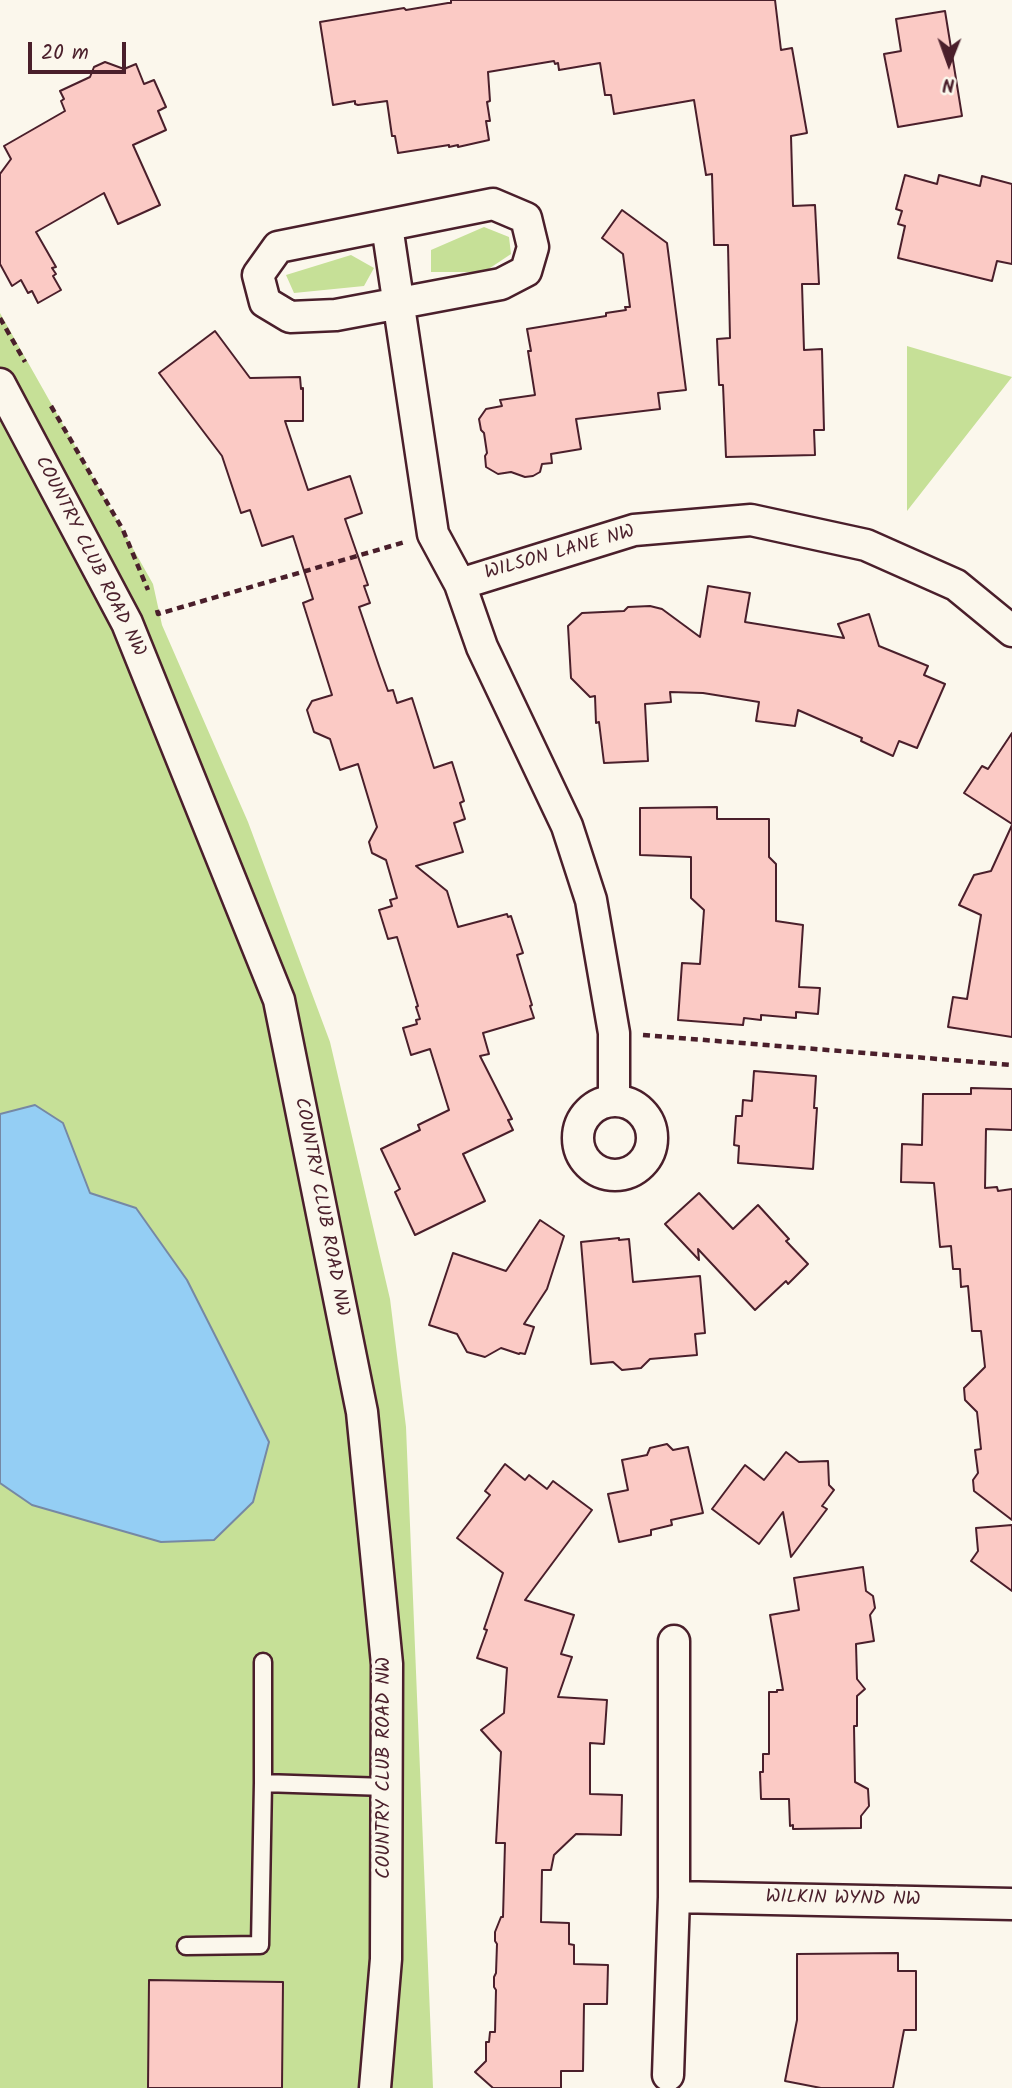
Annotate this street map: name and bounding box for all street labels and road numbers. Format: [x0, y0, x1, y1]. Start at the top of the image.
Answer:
street label: COUNTRY CLUB ROAD NW [28, 453, 150, 661]
street label: WILSON LANE NW [483, 522, 637, 586]
street label: COUNTRY CLUB ROAD NW [288, 1096, 352, 1318]
street label: COUNTRY CLUB ROAD NW [375, 1657, 397, 1879]
street label: WILKIN WYND NW [765, 1887, 921, 1913]

